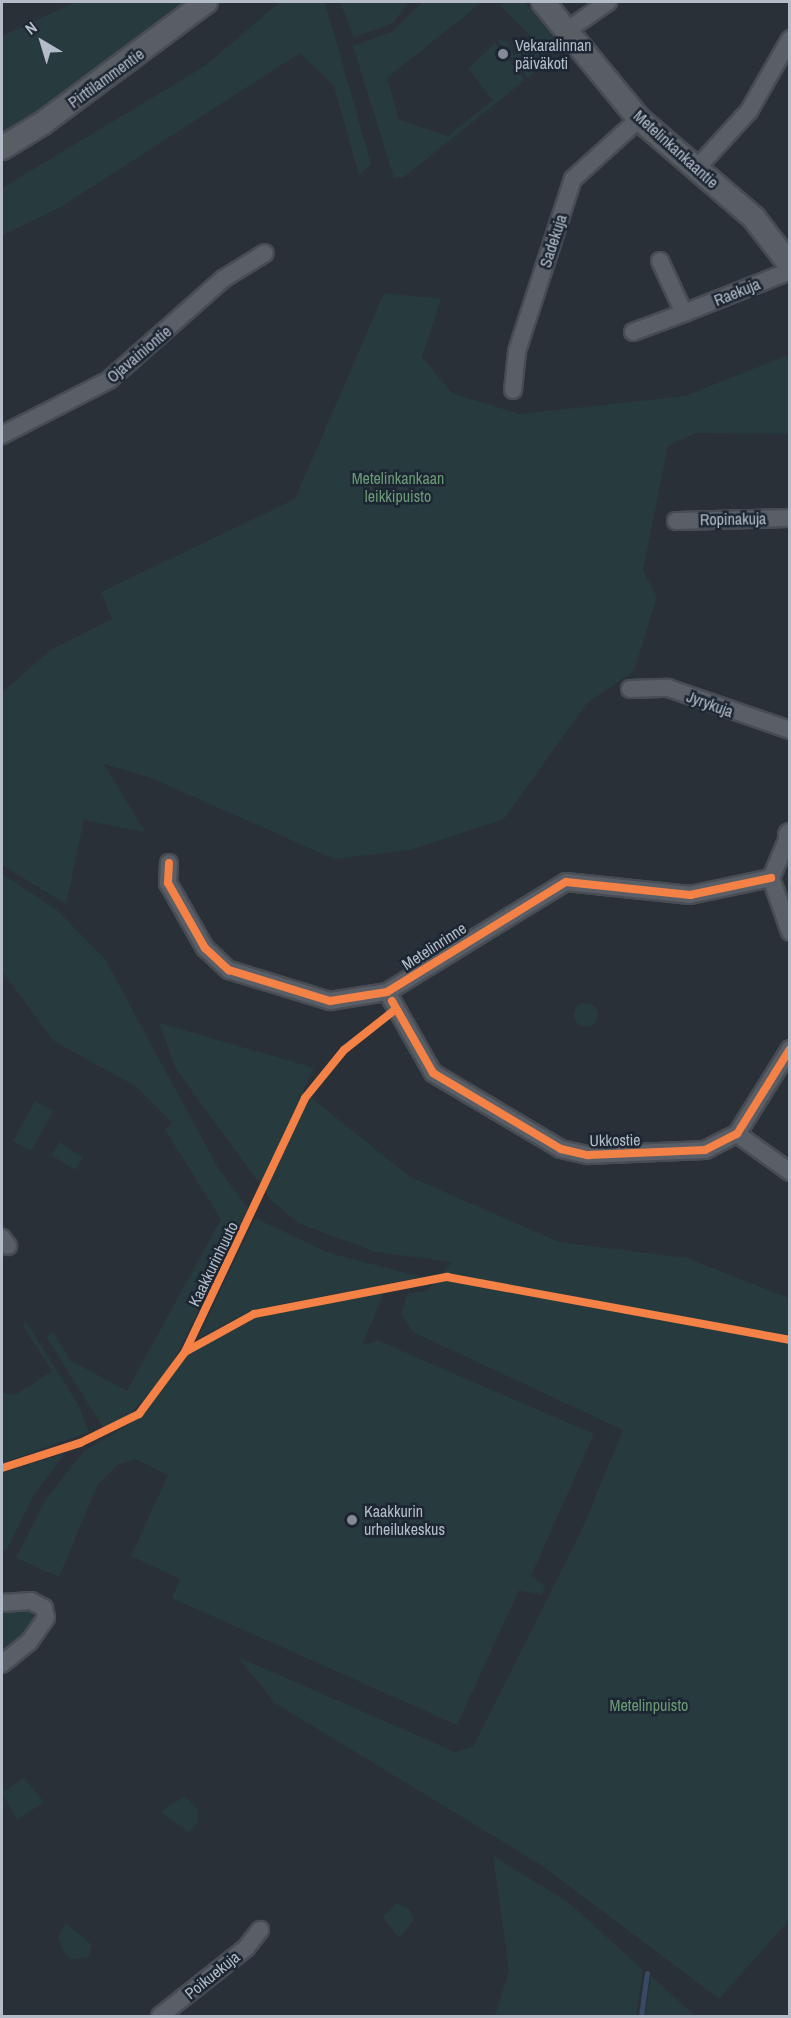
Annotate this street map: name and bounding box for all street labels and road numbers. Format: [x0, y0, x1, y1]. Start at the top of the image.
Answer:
street label: Pirttilammentie [64, 44, 148, 112]
street label: Metelinkankaantie [630, 106, 722, 192]
street label: Sadekuja [535, 212, 571, 270]
street label: Raekuja [711, 274, 763, 310]
street label: Ojavainiontie [103, 322, 175, 386]
street label: Ropinakuja [700, 509, 766, 529]
street label: Jyrykuja [684, 687, 736, 721]
street label: Metelinrinne [398, 918, 470, 974]
street label: Ukkostie [589, 1130, 641, 1150]
street label: Kaakkurinhuuto [184, 1218, 242, 1310]
street label: Poikuekuja [181, 1947, 243, 2003]

